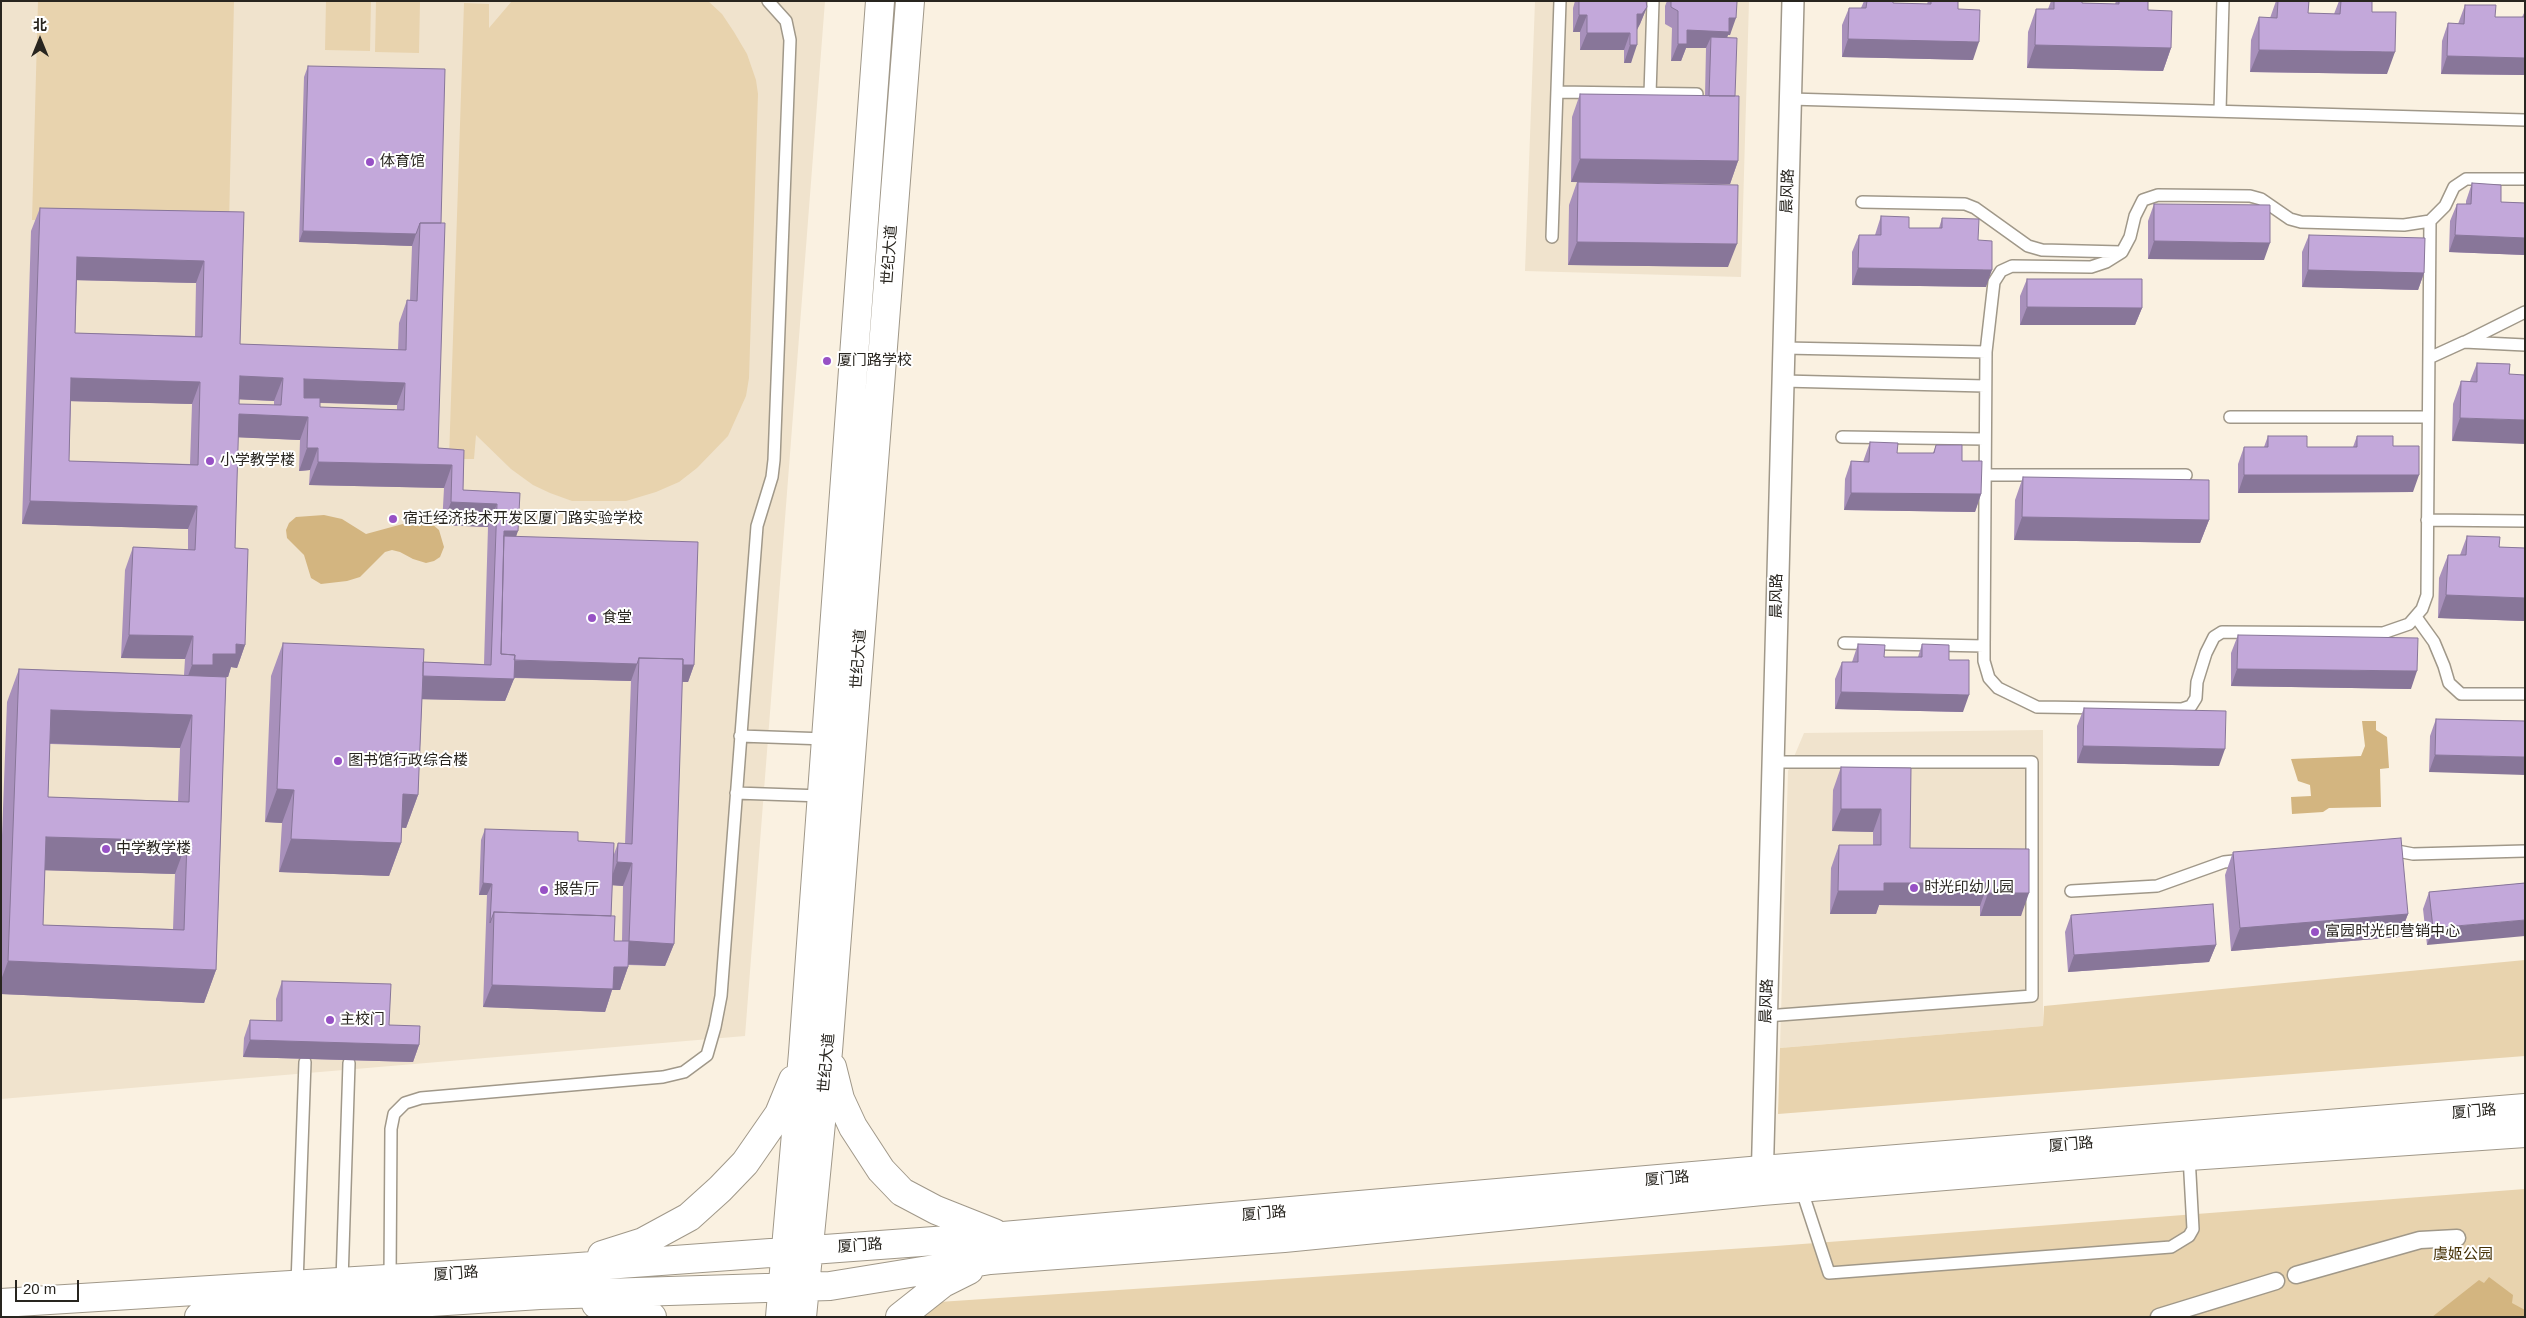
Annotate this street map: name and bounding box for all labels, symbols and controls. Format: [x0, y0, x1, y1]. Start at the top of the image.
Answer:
north arrow [15, 15, 65, 65]
text: 北 [33, 17, 47, 33]
place label: 体育馆 [380, 153, 425, 171]
marker: 体育馆 [364, 156, 376, 168]
street label: 晨风路 [1778, 168, 1798, 214]
street label: 世纪大道 [879, 224, 901, 286]
place label: 厦门路学校 [837, 352, 912, 370]
marker: 厦门路学校 [821, 355, 833, 367]
place label: 小学教学楼 [220, 452, 295, 470]
marker: 小学教学楼 [204, 455, 216, 467]
place label: 宿迁经济技术开发区厦门路实验学校 [403, 510, 643, 528]
marker: 宿迁经济技术开发区厦门路实验学校 [387, 513, 399, 525]
street label: 晨风路 [1768, 573, 1786, 619]
place label: 食堂 [602, 609, 632, 627]
marker: 食堂 [586, 612, 598, 624]
street label: 世纪大道 [848, 628, 870, 690]
place label: 图书馆行政综合楼 [348, 752, 468, 770]
marker: 图书馆行政综合楼 [332, 755, 344, 767]
place label: 中学教学楼 [116, 840, 191, 858]
marker: 中学教学楼 [100, 843, 112, 855]
place label: 时光印幼儿园 [1924, 879, 2014, 897]
place label: 报告厅 [554, 881, 599, 899]
marker: 时光印幼儿园 [1908, 882, 1920, 894]
marker: 报告厅 [538, 884, 550, 896]
place label: 富园时光印营销中心 [2325, 923, 2460, 941]
marker: 富园时光印营销中心 [2309, 926, 2321, 938]
street label: 晨风路 [1757, 978, 1777, 1024]
place label: 主校门 [340, 1011, 385, 1029]
marker: 主校门 [324, 1014, 336, 1026]
street label: 世纪大道 [815, 1032, 839, 1094]
street label: 厦门路 [2451, 1101, 2497, 1123]
street label: 厦门路 [2048, 1134, 2094, 1156]
street label: 厦门路 [1644, 1168, 1690, 1190]
street label: 厦门路 [1241, 1203, 1287, 1225]
street label: 厦门路 [837, 1235, 883, 1257]
park label: 虞姬公园 [2433, 1246, 2493, 1264]
street label: 厦门路 [433, 1263, 479, 1285]
scale bar [18, 1270, 81, 1302]
text: 20 m [23, 1280, 56, 1297]

